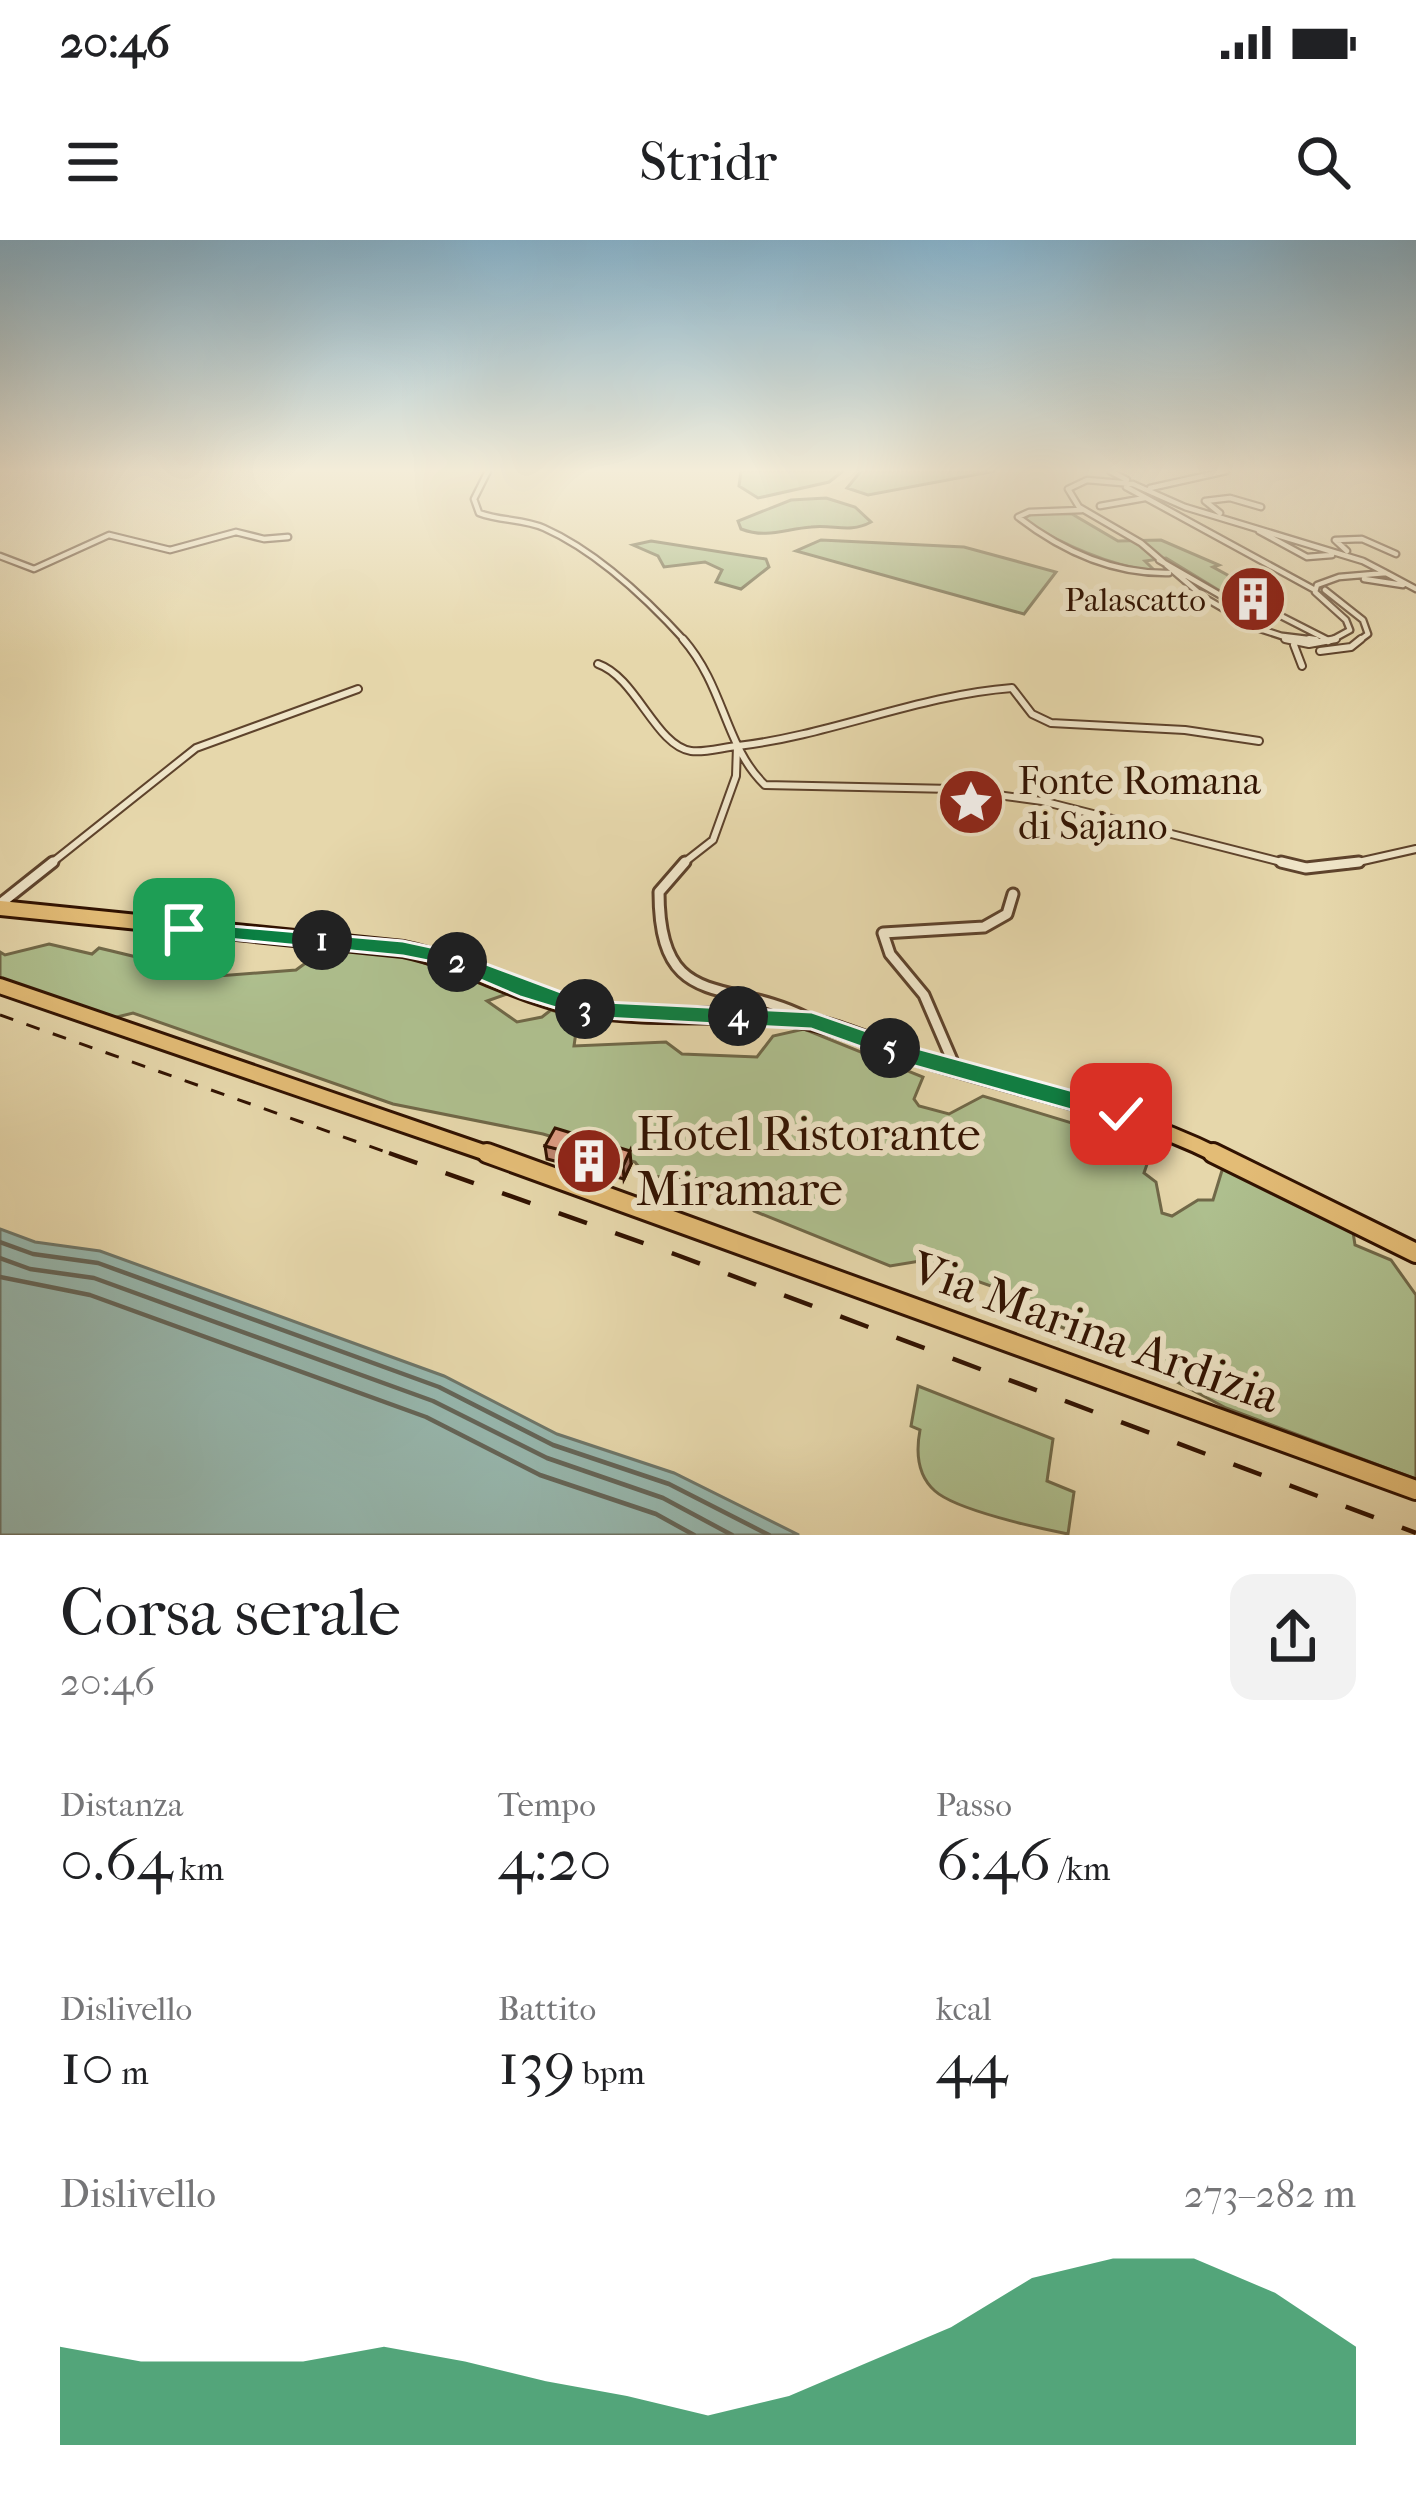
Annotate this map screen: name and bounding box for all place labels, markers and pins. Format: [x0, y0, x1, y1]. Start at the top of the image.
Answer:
building icon: Palascatto [1218, 564, 1288, 634]
place label: Palascatto [1064, 581, 1206, 620]
place label: Fonte Romana di Sajano [1018, 758, 1262, 849]
place icon: Fonte Romana di Sajano [936, 767, 1006, 837]
pin [133, 878, 235, 980]
pin: 1 [292, 910, 352, 970]
pin: 2 [427, 932, 487, 992]
pin: 3 [555, 979, 615, 1039]
pin: 4 [708, 986, 768, 1046]
pin: 5 [860, 1018, 920, 1078]
pin [1070, 1063, 1172, 1165]
place label: Hotel Ristorante Miramare [636, 1106, 981, 1217]
building icon: Hotel Ristorante Miramare [554, 1126, 624, 1196]

